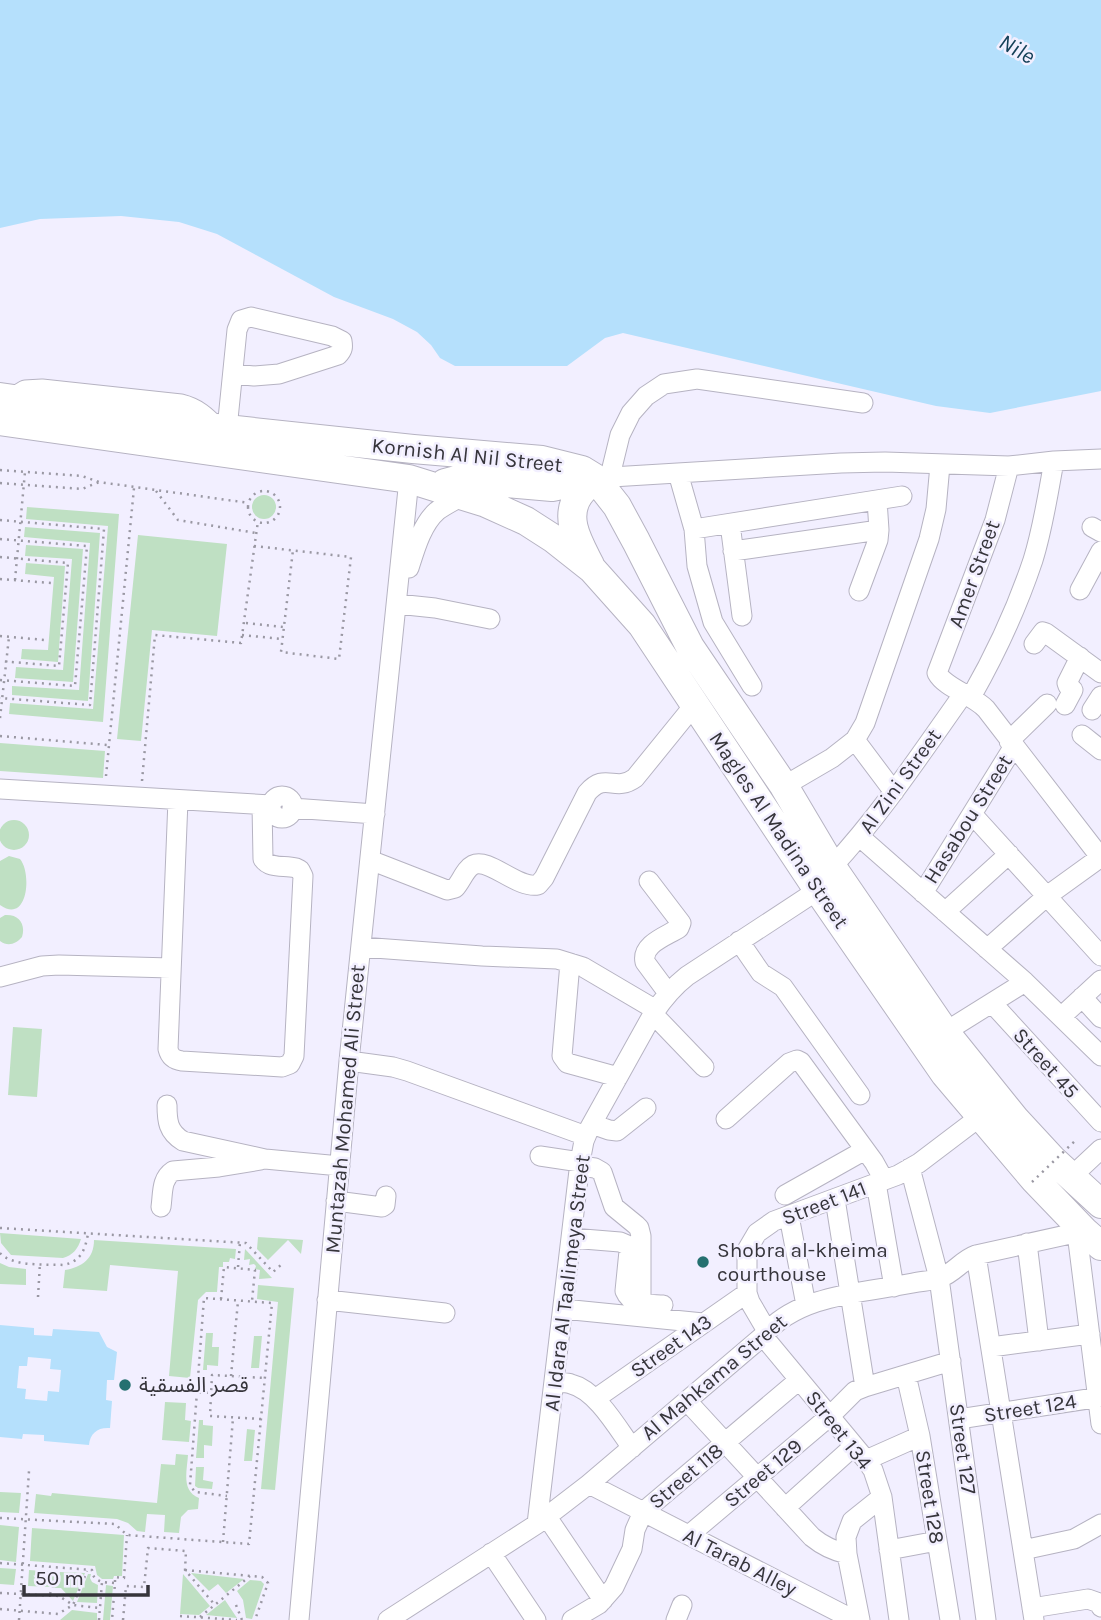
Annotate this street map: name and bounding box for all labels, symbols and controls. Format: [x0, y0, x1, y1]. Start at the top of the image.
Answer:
water label: Nile [994, 28, 1040, 70]
street label: Kornish Al Nil Street [371, 433, 564, 477]
street label: Amer Street [943, 517, 1005, 631]
street label: Al Zini Street [854, 724, 946, 838]
street label: Magles Al Madina Street [704, 727, 854, 933]
street label: Hasabou Street [919, 750, 1017, 888]
street label: Muntazah Mohamed Ali Street [320, 963, 370, 1255]
street label: Street 45 [1008, 1023, 1084, 1103]
street label: Al Idara Al Taalimeya Street [539, 1153, 595, 1413]
street label: Street 141 [779, 1176, 869, 1230]
place label: Shobra al-kheima courthouse [717, 1238, 888, 1286]
marker: Shobra al-kheima courthouse [695, 1254, 711, 1270]
street label: Street 143 [626, 1309, 716, 1383]
street label: Al Mahkama Street [637, 1309, 792, 1445]
place label: قصر الفسقية [139, 1373, 249, 1397]
marker: قصر الفسقية [117, 1377, 133, 1393]
street label: Street 134 [801, 1386, 877, 1475]
street label: Street 124 [982, 1389, 1078, 1427]
street label: Street 127 [945, 1402, 981, 1496]
street label: Street 129 [719, 1434, 807, 1512]
street label: Street 118 [644, 1438, 728, 1514]
street label: Street 128 [911, 1448, 949, 1546]
street label: Al Tarab Alley [679, 1523, 801, 1601]
scale bar [24, 1554, 149, 1598]
text: 50 m [35, 1566, 84, 1590]

